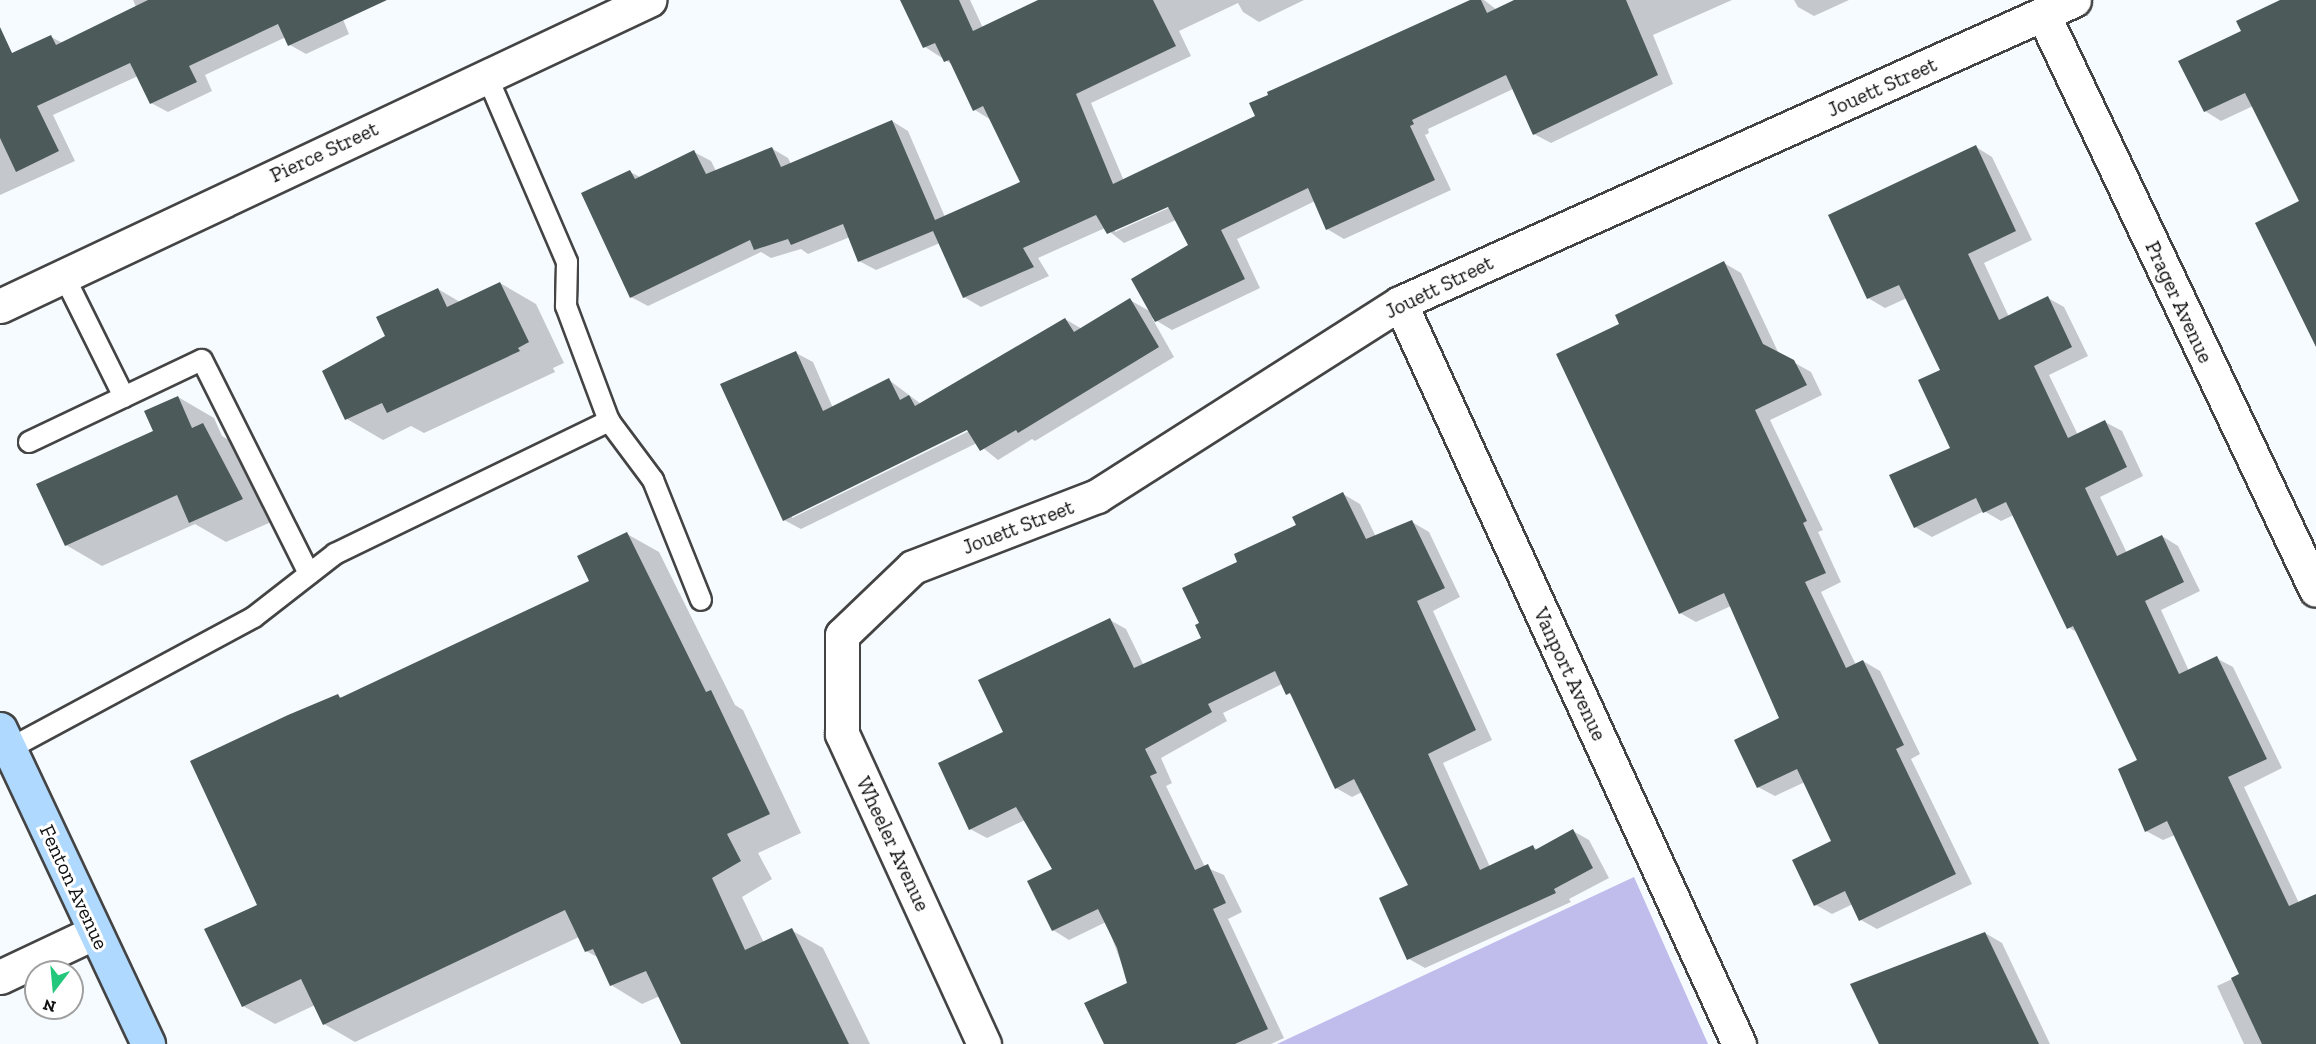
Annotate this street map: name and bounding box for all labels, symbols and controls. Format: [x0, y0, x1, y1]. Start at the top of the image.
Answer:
street label: Jouett Street [1823, 52, 1941, 122]
street label: Pierce Street [266, 116, 382, 188]
street label: Prager Avenue [2140, 237, 2218, 367]
street label: Jouett Street [1381, 250, 1497, 324]
street label: Jouett Street [959, 494, 1077, 560]
street label: Vanport Avenue [1528, 603, 1612, 745]
street label: Wheeler Avenue [851, 772, 935, 916]
street label: Fenton Avenue [34, 820, 114, 954]
north arrow [24, 960, 84, 1020]
text: N [41, 995, 58, 1017]

